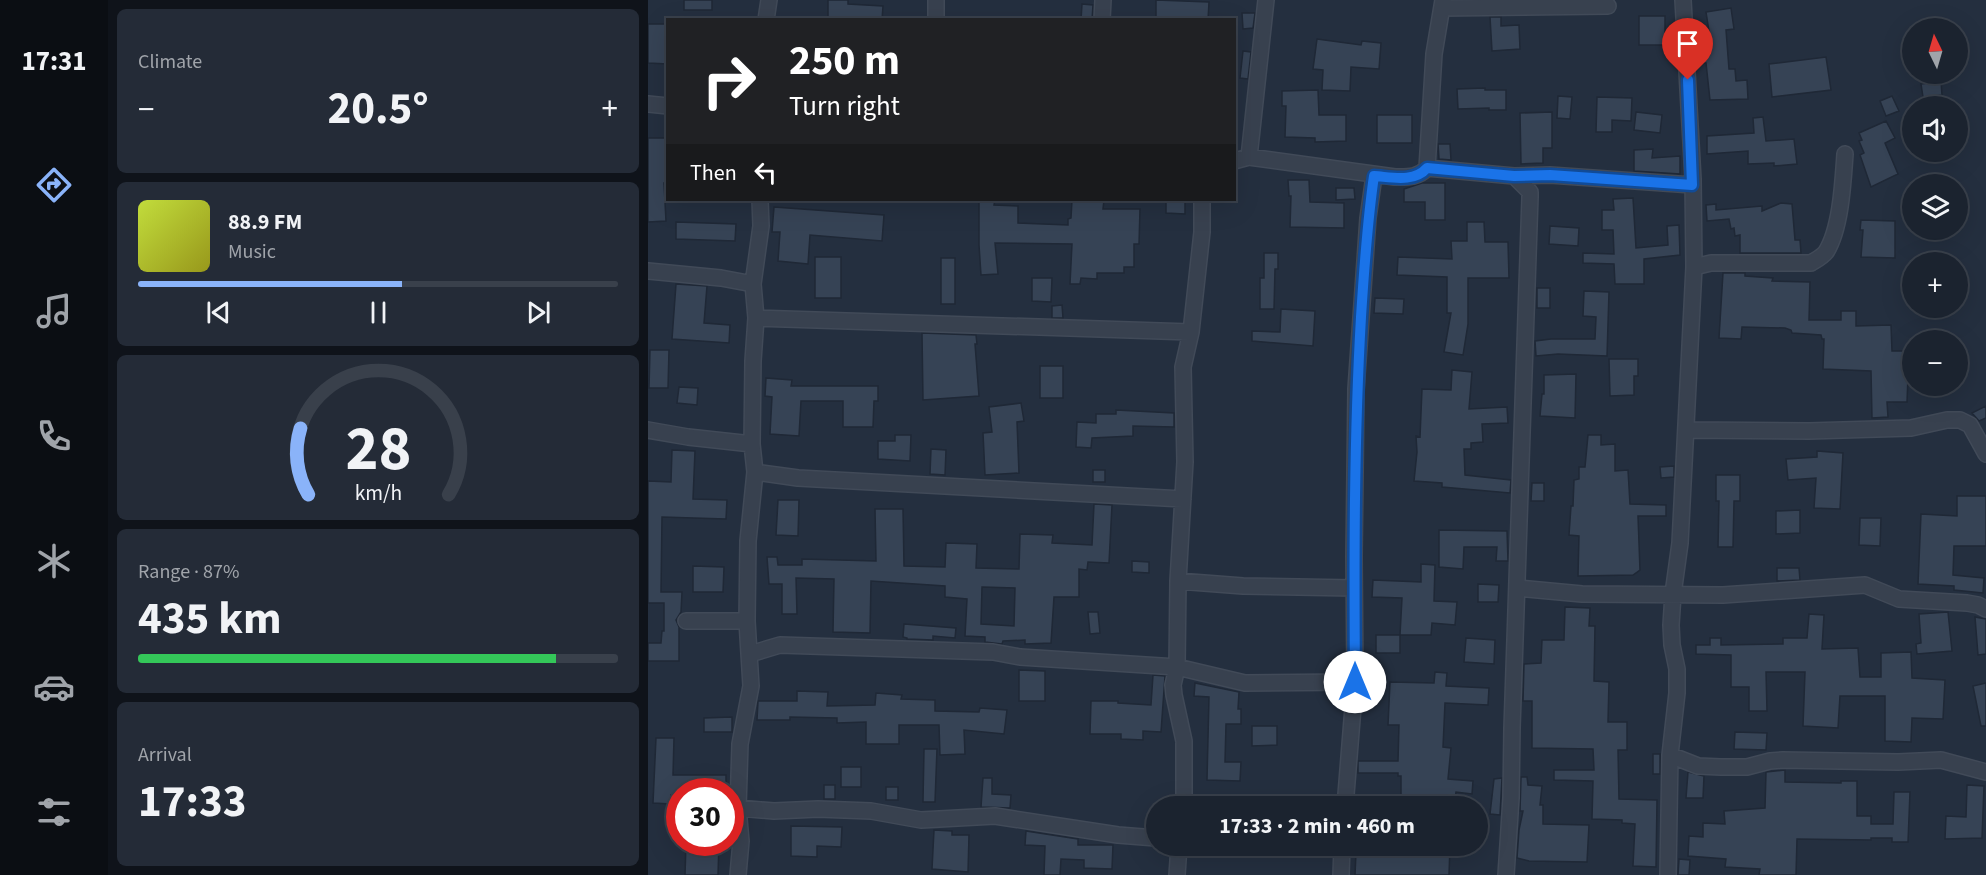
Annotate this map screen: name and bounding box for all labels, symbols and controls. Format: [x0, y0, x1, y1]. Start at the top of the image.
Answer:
pin [1662, 18, 1713, 80]
north arrow [1902, 18, 1968, 84]
map controls [1902, 18, 1968, 396]
icon: arrive [1671, 27, 1704, 60]
text: 250 m [789, 31, 900, 91]
text: 17:31 [21, 42, 87, 81]
icon: right [690, 42, 768, 120]
text: Climate [138, 48, 202, 76]
text: 20.5° [327, 77, 429, 141]
text: − [138, 86, 154, 133]
text: + [602, 86, 618, 133]
text: Turn right [789, 87, 900, 126]
button: sound [1902, 96, 1968, 162]
icon: left [749, 156, 782, 189]
text: Then [690, 157, 737, 189]
icon: directions [33, 164, 75, 206]
button: layers [1902, 174, 1968, 240]
text: 88.9 FM [228, 206, 302, 238]
text: Music [228, 238, 276, 266]
button: + [1902, 252, 1968, 318]
icon: music [33, 290, 75, 332]
icon: previous [202, 296, 235, 329]
icon: pause [362, 296, 395, 329]
icon: next [522, 296, 555, 329]
button: − [1902, 330, 1968, 396]
text: 28 [345, 405, 411, 494]
icon: phone [33, 415, 75, 457]
text: km/h [354, 478, 402, 509]
icon: climate [33, 540, 75, 582]
text: Range · 87% [138, 558, 239, 586]
text: 435 km [138, 587, 282, 651]
position arrow [1323, 650, 1387, 714]
icon: car [33, 666, 75, 708]
text: Arrival [138, 741, 192, 769]
text: 17:33 [138, 770, 247, 834]
speed limit sign: 30 [666, 778, 744, 856]
icon: filters [33, 791, 75, 833]
text: 17:33 · 2 min · 460 m [1219, 810, 1415, 842]

